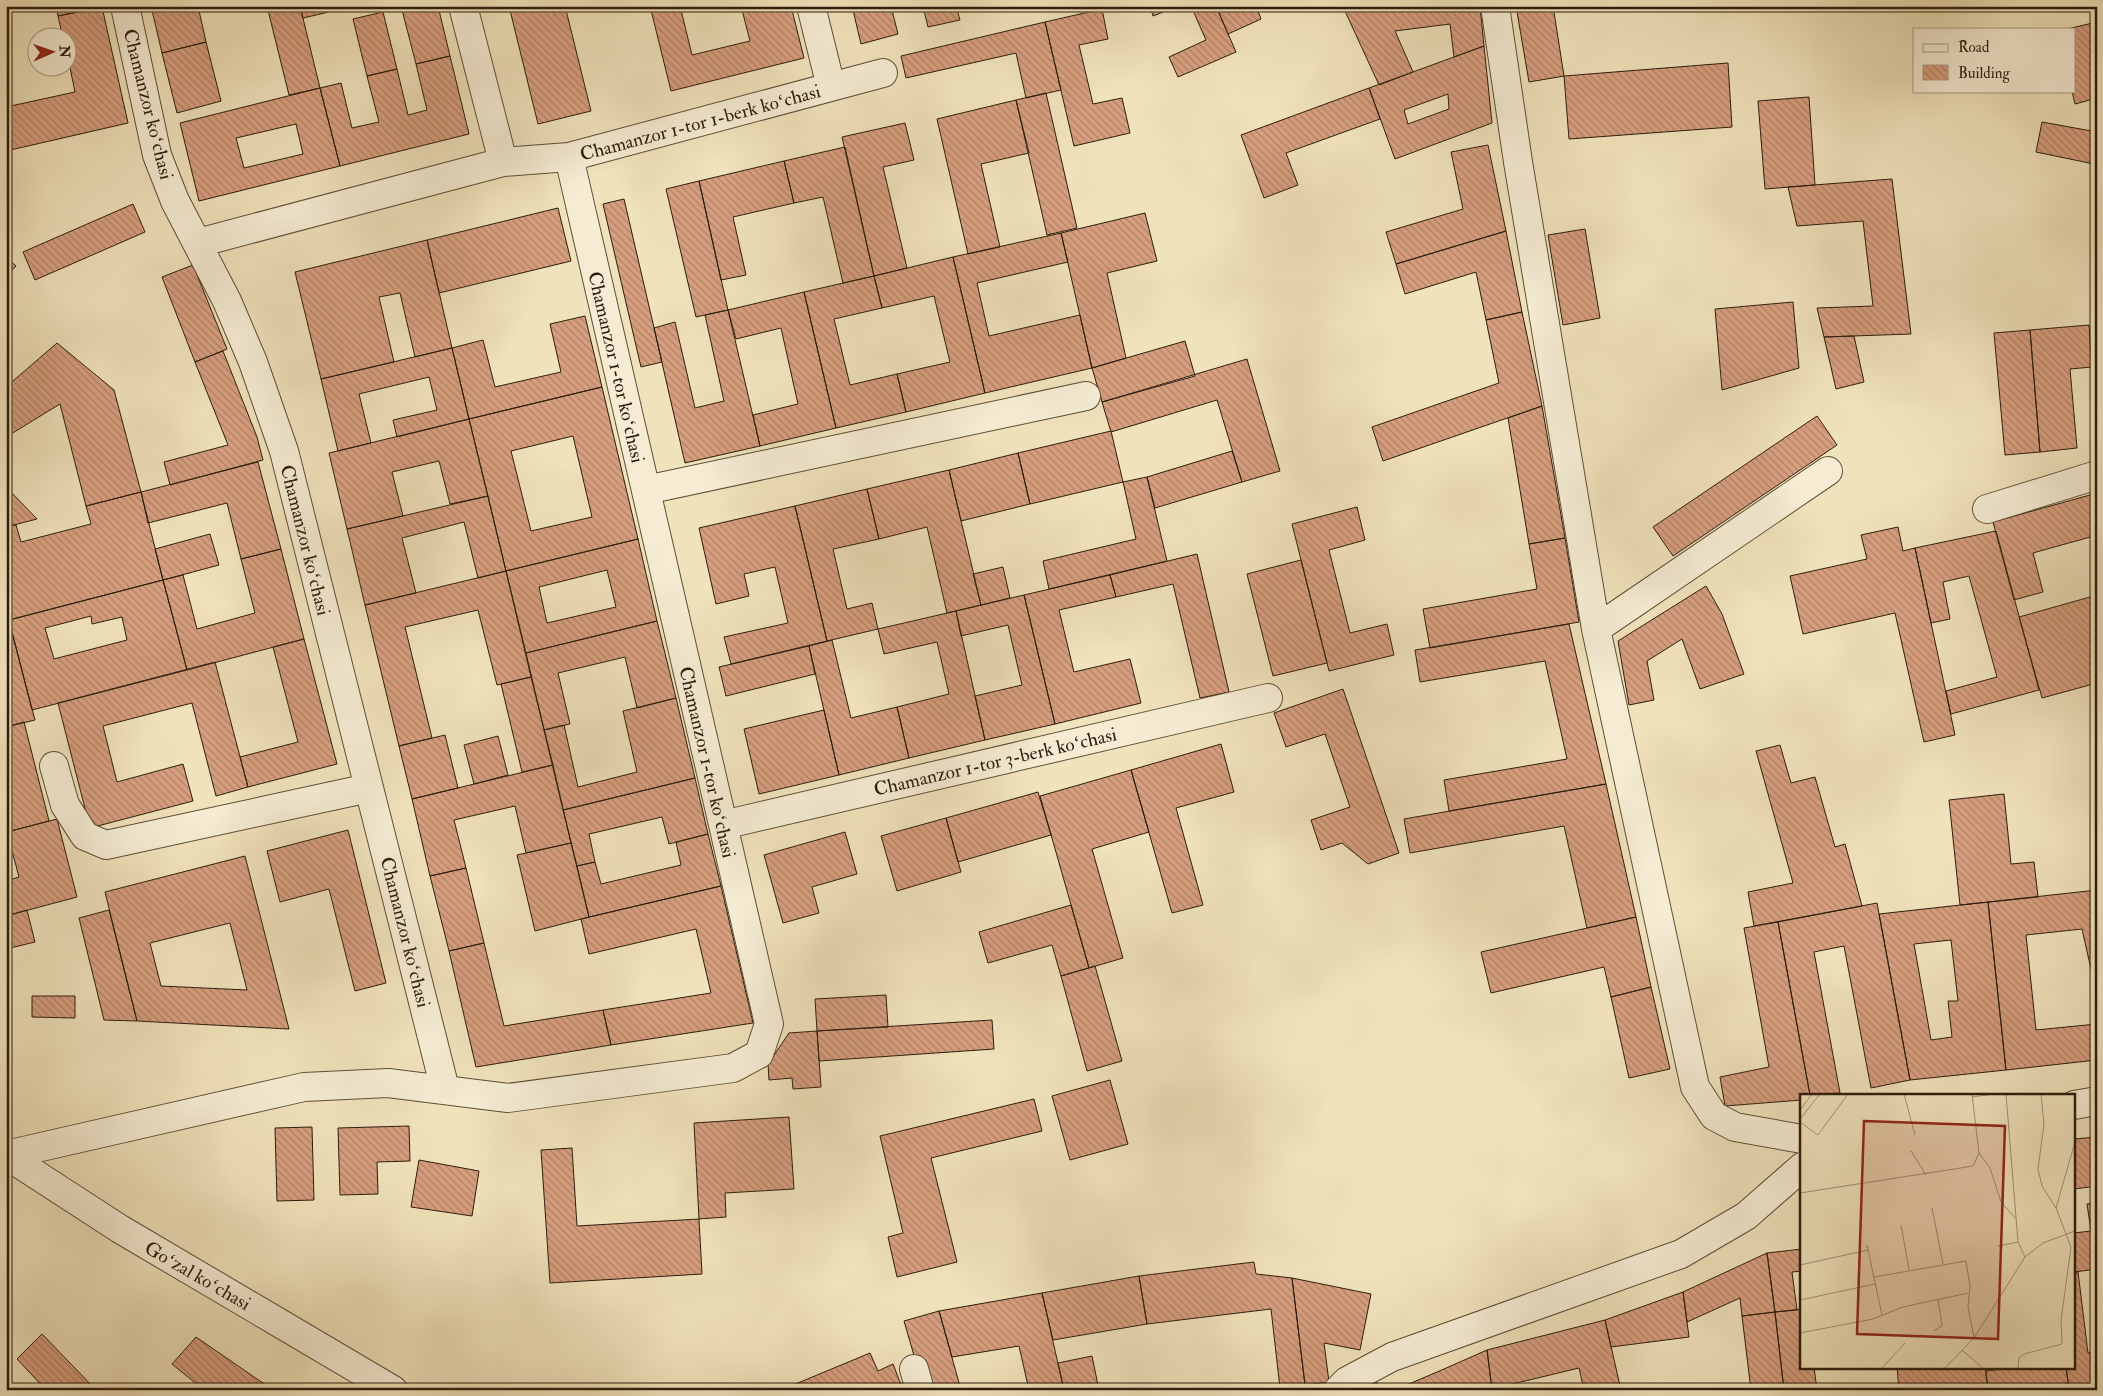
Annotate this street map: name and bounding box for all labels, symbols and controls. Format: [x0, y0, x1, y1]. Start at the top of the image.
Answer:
street label: Chamanzor koʻchasi [118, 26, 178, 182]
north arrow [28, 28, 78, 78]
legend [1913, 28, 2076, 92]
text: Road [1958, 38, 1990, 57]
text: N [56, 44, 73, 59]
text: Building [1958, 64, 2010, 83]
street label: Chamanzor 1-tor 1-berk koʻchasi [577, 79, 823, 167]
street label: Chamanzor 1-tor koʻchasi [582, 269, 650, 465]
street label: Chamanzor koʻchasi [275, 462, 335, 618]
street label: Chamanzor 1-tor koʻchasi [673, 664, 741, 860]
street label: Chamanzor 1-tor 3-berk koʻchasi [871, 722, 1119, 802]
street label: Chamanzor koʻchasi [375, 854, 435, 1010]
inset map [1800, 1094, 2076, 1368]
street label: Goʻzal koʻchasi [140, 1236, 255, 1316]

